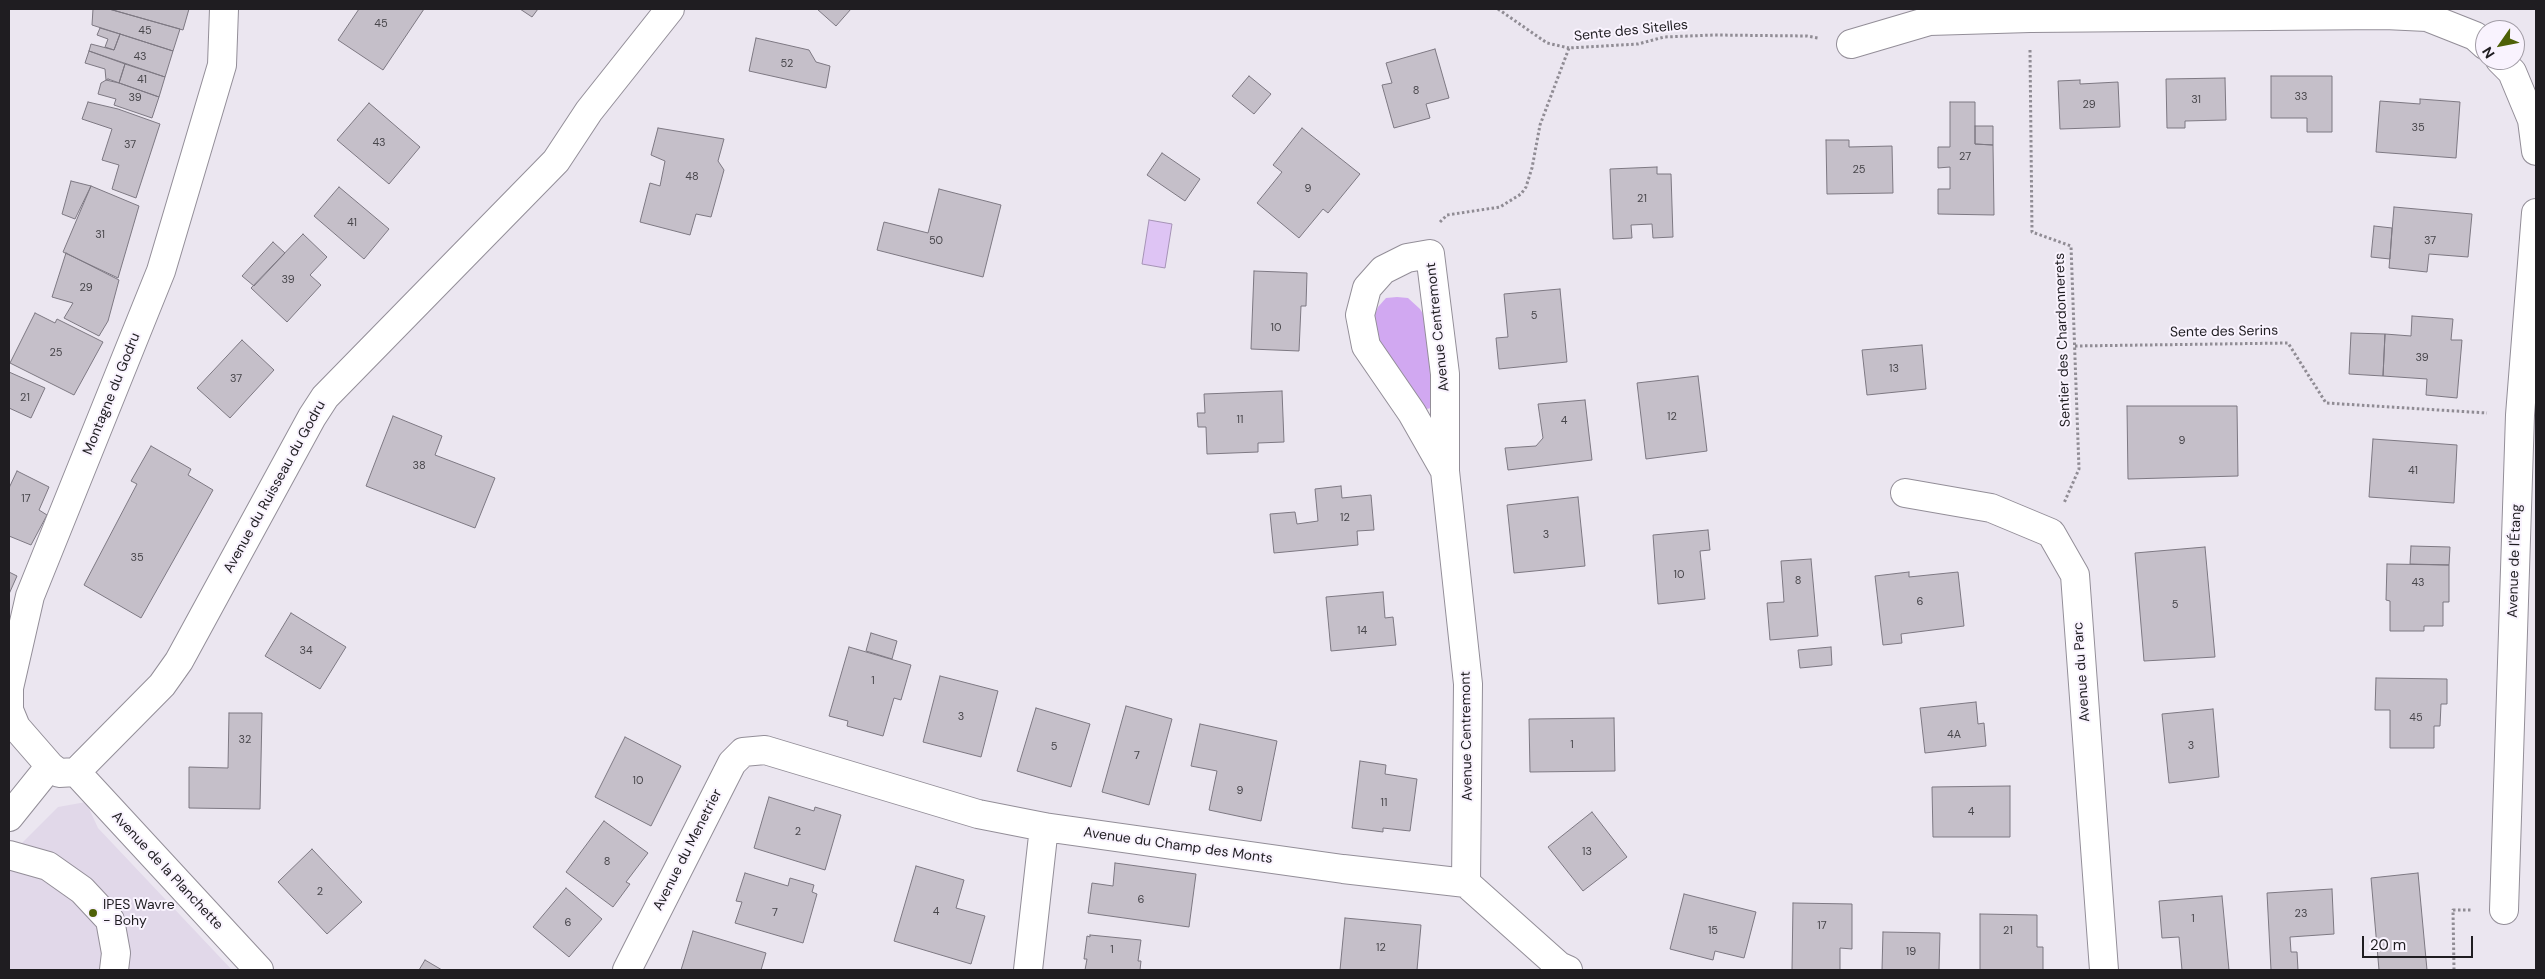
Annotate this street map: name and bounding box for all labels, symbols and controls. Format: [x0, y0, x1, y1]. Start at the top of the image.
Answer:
house number: 45 [374, 17, 388, 31]
street label: Sente des Sitelles [1573, 17, 1689, 45]
north arrow [2475, 20, 2525, 70]
house number: 45 [138, 24, 152, 38]
text: N [2478, 43, 2499, 62]
house number: 43 [133, 50, 147, 64]
house number: 52 [781, 57, 793, 71]
house number: 41 [137, 73, 147, 87]
house number: 8 [1413, 84, 1419, 98]
house number: 33 [2294, 90, 2308, 104]
house number: 39 [128, 91, 142, 105]
house number: 31 [2191, 93, 2201, 107]
house number: 29 [2082, 98, 2096, 112]
house number: 35 [2411, 121, 2425, 135]
house number: 43 [372, 136, 386, 150]
house number: 37 [124, 138, 136, 152]
house number: 27 [1959, 150, 1971, 164]
house number: 25 [1852, 163, 1866, 177]
house number: 48 [685, 170, 699, 184]
house number: 9 [1305, 182, 1311, 196]
house number: 21 [1637, 192, 1647, 206]
house number: 41 [347, 216, 357, 230]
house number: 31 [95, 228, 105, 242]
house number: 50 [929, 234, 943, 248]
house number: 37 [2424, 234, 2436, 248]
street label: Sentier des Chardonnerets [2052, 253, 2074, 427]
street label: Avenue Centremont [1423, 261, 1453, 393]
house number: 39 [281, 273, 295, 287]
house number: 29 [79, 281, 93, 295]
house number: 5 [1531, 309, 1537, 323]
house number: 10 [1271, 321, 1281, 335]
street label: Sente des Serins [2170, 323, 2278, 341]
street label: Montagne du Godru [80, 331, 144, 457]
house number: 25 [49, 346, 63, 360]
house number: 39 [2415, 351, 2429, 365]
house number: 13 [1889, 362, 1899, 376]
house number: 37 [230, 372, 242, 386]
house number: 21 [20, 391, 30, 405]
street label: Avenue du Ruisseau du Godru [221, 398, 329, 576]
house number: 12 [1667, 410, 1677, 424]
house number: 11 [1237, 413, 1243, 427]
house number: 4 [1561, 414, 1567, 428]
house number: 9 [2179, 434, 2185, 448]
house number: 38 [412, 459, 426, 473]
house number: 41 [2408, 464, 2418, 478]
house number: 17 [21, 492, 31, 506]
street label: Avenue de l'Étang [2505, 504, 2525, 618]
house number: 12 [1340, 511, 1350, 525]
house number: 3 [1543, 528, 1549, 542]
house number: 35 [130, 551, 144, 565]
house number: 10 [1674, 568, 1684, 582]
house number: 8 [1795, 574, 1801, 588]
house number: 43 [2411, 576, 2425, 590]
house number: 6 [1917, 595, 1923, 609]
house number: 5 [2172, 598, 2178, 612]
street label: Avenue du Parc [2070, 621, 2094, 723]
house number: 14 [1357, 624, 1367, 638]
house number: 34 [299, 644, 313, 658]
street label: Avenue Centremont [1457, 671, 1477, 801]
house number: 1 [871, 674, 875, 688]
house number: 3 [958, 710, 964, 724]
house number: 45 [2409, 711, 2423, 725]
house number: 4A [1947, 728, 1961, 742]
house number: 32 [239, 733, 251, 747]
house number: 1 [1570, 738, 1574, 752]
house number: 3 [2188, 739, 2194, 753]
house number: 5 [1051, 740, 1057, 754]
house number: 7 [1134, 749, 1140, 763]
house number: 10 [633, 774, 643, 788]
house number: 9 [1237, 784, 1243, 798]
street label: Avenue du Menetrier [650, 786, 726, 914]
house number: 11 [1381, 796, 1387, 810]
house number: 4 [1968, 805, 1974, 819]
street label: Avenue de la Planchette [108, 808, 226, 934]
street label: Avenue du Champ des Monts [1082, 824, 1274, 868]
house number: 2 [795, 825, 801, 839]
house number: 13 [1582, 845, 1592, 859]
house number: 8 [604, 855, 610, 869]
house number: 2 [317, 885, 323, 899]
house number: 6 [1138, 893, 1144, 907]
place label: IPES Wavre - Bohy [103, 897, 175, 930]
house number: 4 [933, 905, 939, 919]
house number: 7 [772, 906, 778, 920]
marker: IPES Wavre - Bohy [87, 907, 99, 919]
house number: 23 [2295, 907, 2307, 921]
house number: 1 [2191, 912, 2195, 926]
house number: 6 [565, 916, 571, 930]
house number: 17 [1817, 919, 1827, 933]
house number: 15 [1708, 924, 1718, 938]
house number: 21 [2003, 924, 2013, 938]
scale bar [2365, 926, 2476, 958]
text: 20 m [2370, 935, 2406, 955]
house number: 12 [1376, 941, 1386, 955]
house number: 1 [1110, 943, 1114, 957]
house number: 19 [1906, 945, 1916, 959]

